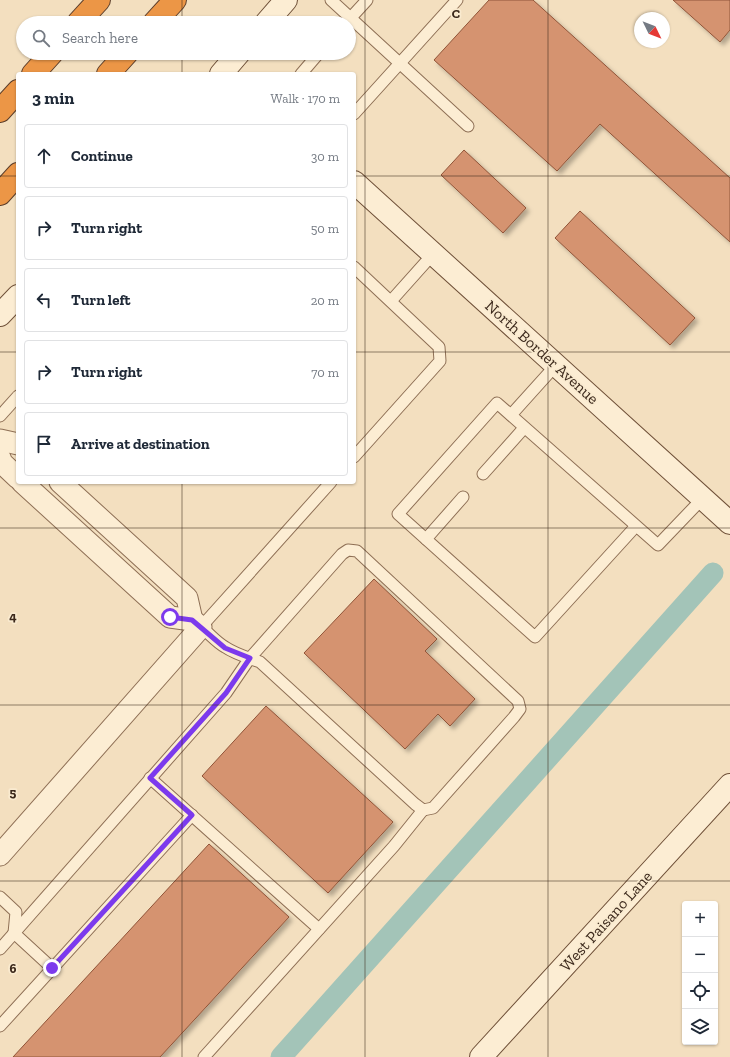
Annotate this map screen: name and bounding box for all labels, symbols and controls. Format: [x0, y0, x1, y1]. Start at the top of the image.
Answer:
text: C [452, 6, 460, 21]
north arrow [634, 12, 670, 48]
search box [16, 16, 356, 60]
icon: search [30, 27, 52, 49]
text: Search here [62, 29, 138, 47]
text: 3 min [32, 88, 74, 108]
text: Walk · 170 m [271, 91, 340, 106]
icon: ahead [33, 145, 55, 167]
text: Continue [71, 147, 133, 165]
text: 30 m [311, 149, 339, 164]
icon: right [33, 217, 55, 239]
text: Turn right [71, 219, 142, 237]
text: 50 m [311, 221, 339, 236]
icon: left [33, 289, 55, 311]
text: Turn left [71, 291, 131, 309]
text: 20 m [311, 293, 339, 308]
street label: North Border Avenue [481, 296, 603, 408]
icon: right [33, 361, 55, 383]
text: Turn right [71, 363, 142, 381]
text: 70 m [311, 365, 339, 380]
icon: arrive [33, 433, 55, 455]
text: Arrive at destination [71, 435, 210, 453]
route start [161, 608, 179, 626]
text: 4 [9, 609, 17, 624]
text: 5 [10, 785, 17, 800]
street label: West Paisano Lane [556, 867, 656, 975]
map controls [682, 901, 718, 1045]
button: + [682, 901, 718, 937]
button: − [682, 937, 718, 973]
route end [43, 959, 61, 977]
text: 6 [10, 961, 17, 976]
button: locate [682, 973, 718, 1009]
button: layers [682, 1009, 718, 1045]

